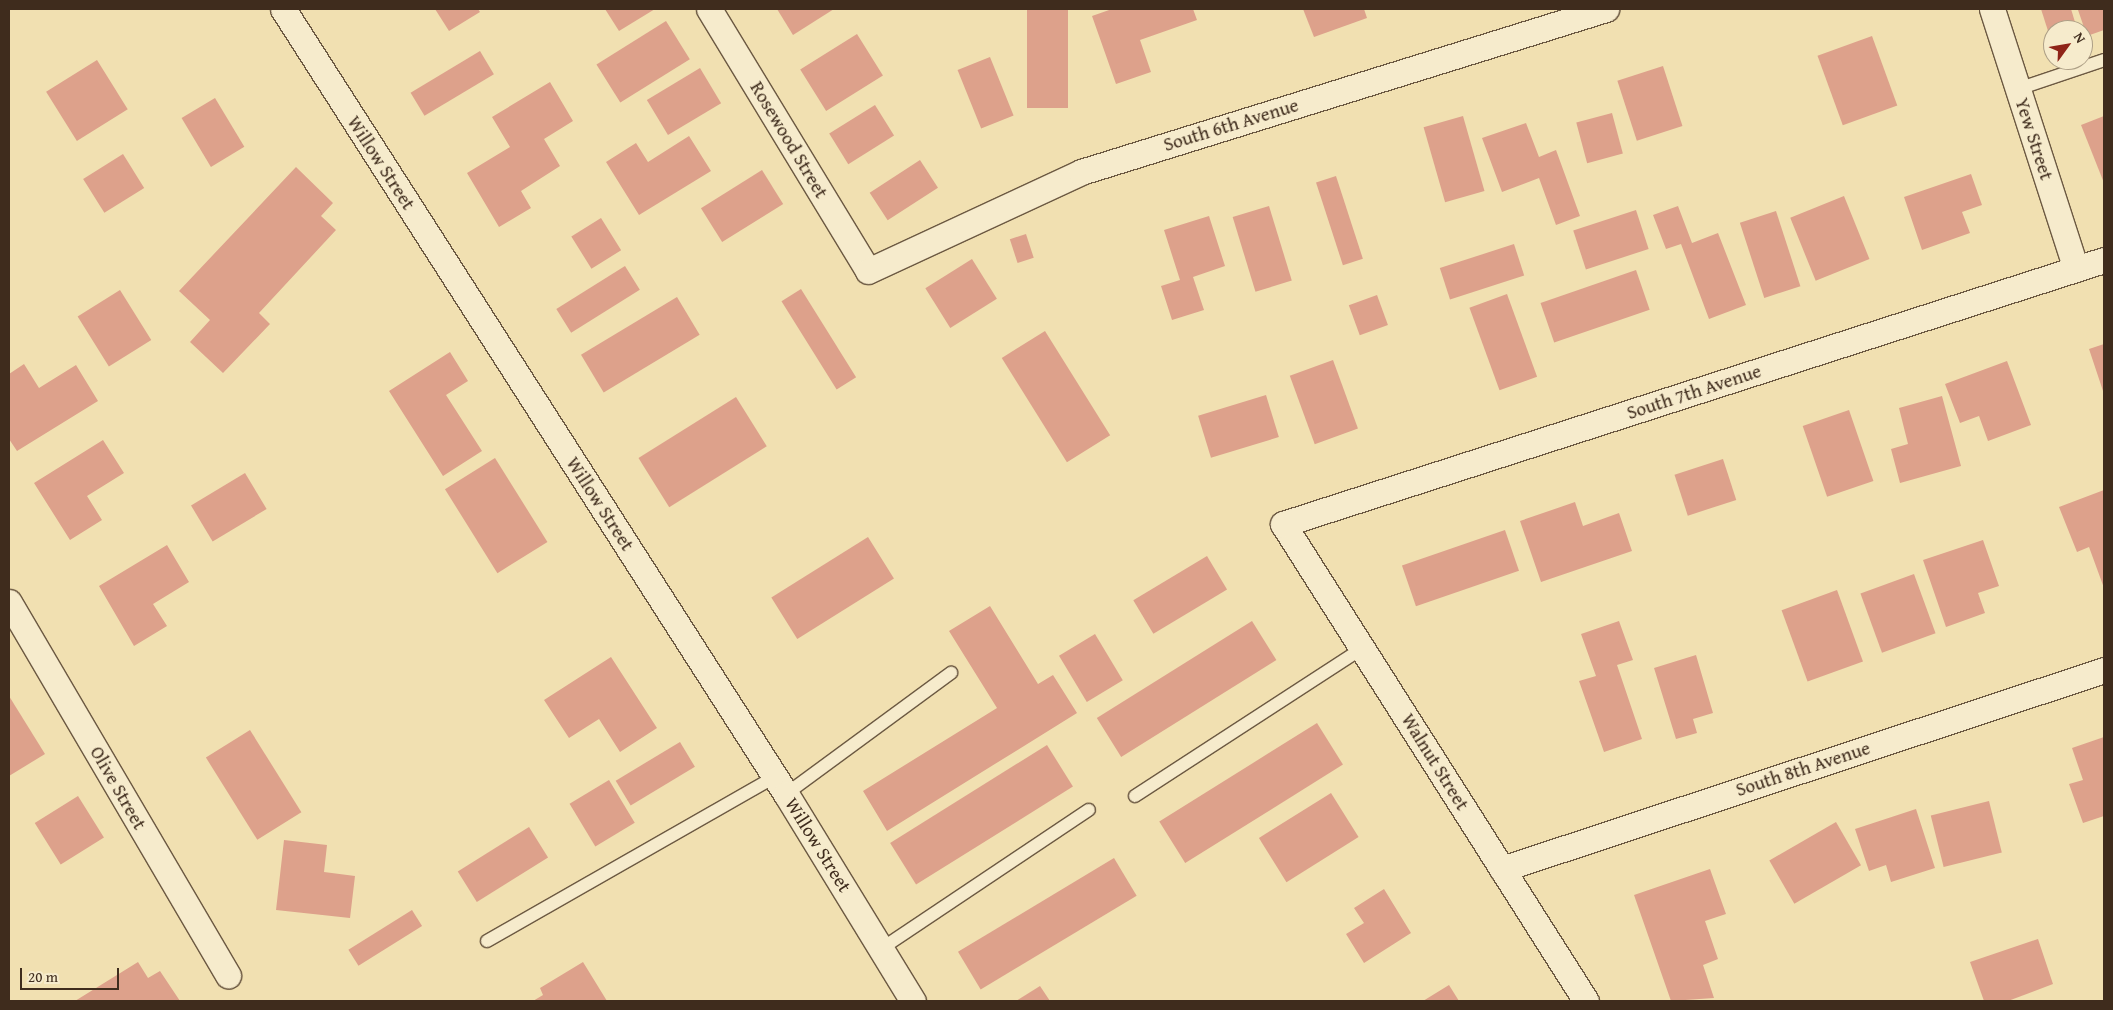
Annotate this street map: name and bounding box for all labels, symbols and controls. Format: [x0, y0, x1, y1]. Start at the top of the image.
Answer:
north arrow [2043, 20, 2093, 70]
text: N [2069, 28, 2091, 47]
street label: Rosewood Street [745, 78, 833, 202]
street label: South 6th Avenue [1161, 94, 1301, 156]
street label: Yew Street [2010, 95, 2058, 183]
street label: Willow Street [342, 112, 420, 214]
street label: South 7th Avenue [1624, 360, 1764, 424]
street label: Willow Street [561, 453, 639, 555]
street label: Walnut Street [1396, 709, 1474, 815]
street label: South 8th Avenue [1733, 737, 1873, 801]
street label: Olive Street [85, 742, 151, 834]
street label: Willow Street [780, 793, 856, 897]
scale bar [22, 958, 121, 990]
text: 20 m [28, 966, 58, 987]

